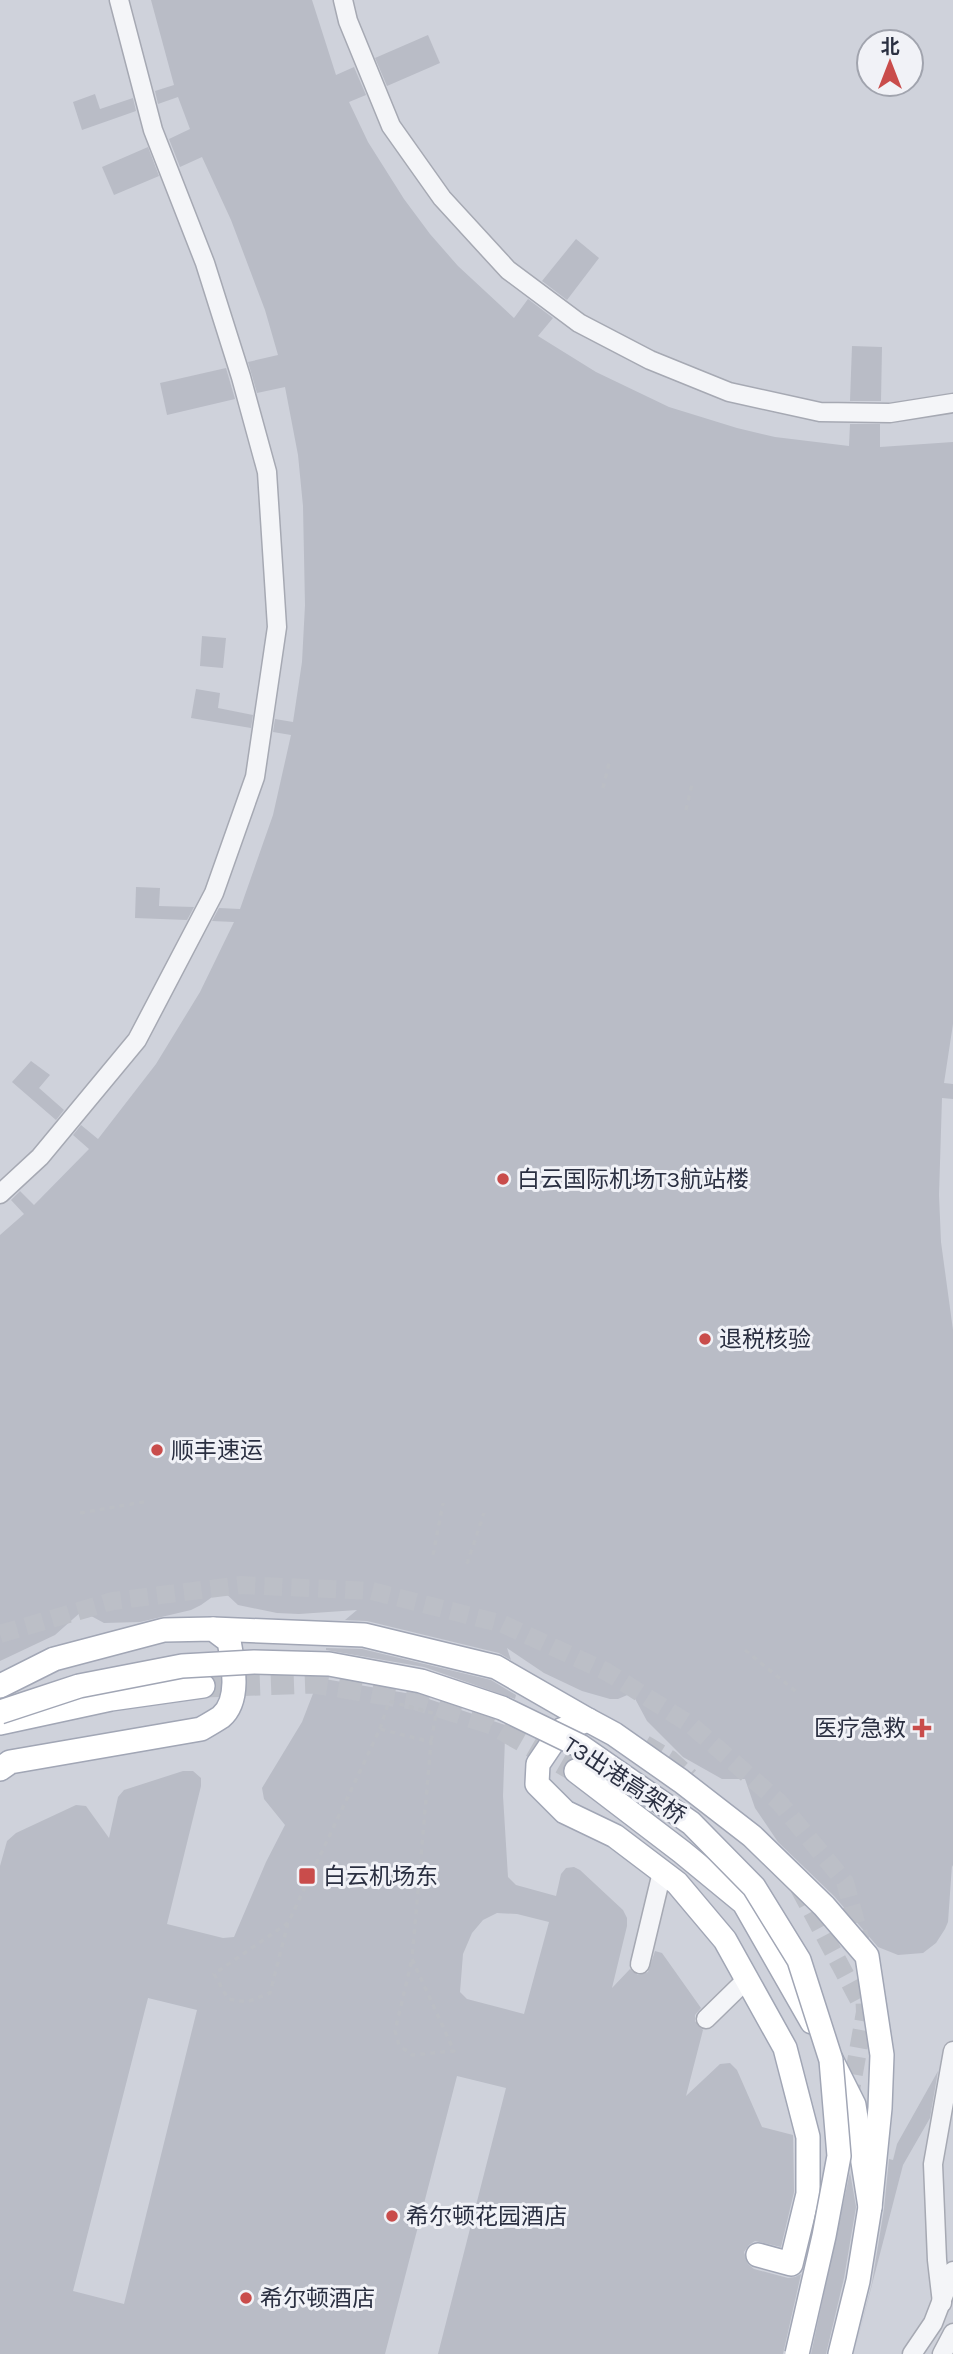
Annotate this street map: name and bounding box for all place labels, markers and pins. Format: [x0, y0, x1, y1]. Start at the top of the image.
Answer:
place label: 白云国际机场T3航站楼 [517, 1166, 749, 1193]
marker: 白云国际机场T3航站楼 [495, 1171, 511, 1187]
place label: 退税核验 [719, 1326, 811, 1353]
marker: 退税核验 [697, 1331, 713, 1347]
place label: 顺丰速运 [171, 1437, 263, 1464]
marker: 顺丰速运 [149, 1442, 165, 1458]
place label: 医疗急救 [814, 1715, 906, 1742]
marker: 医疗急救 [912, 1718, 932, 1738]
place label: 白云机场东 [323, 1863, 438, 1890]
marker: 白云机场东 [297, 1866, 317, 1886]
place label: 希尔顿花园酒店 [406, 2203, 567, 2230]
marker: 希尔顿花园酒店 [384, 2208, 400, 2224]
place label: 希尔顿酒店 [260, 2285, 375, 2312]
marker: 希尔顿酒店 [238, 2290, 254, 2306]

